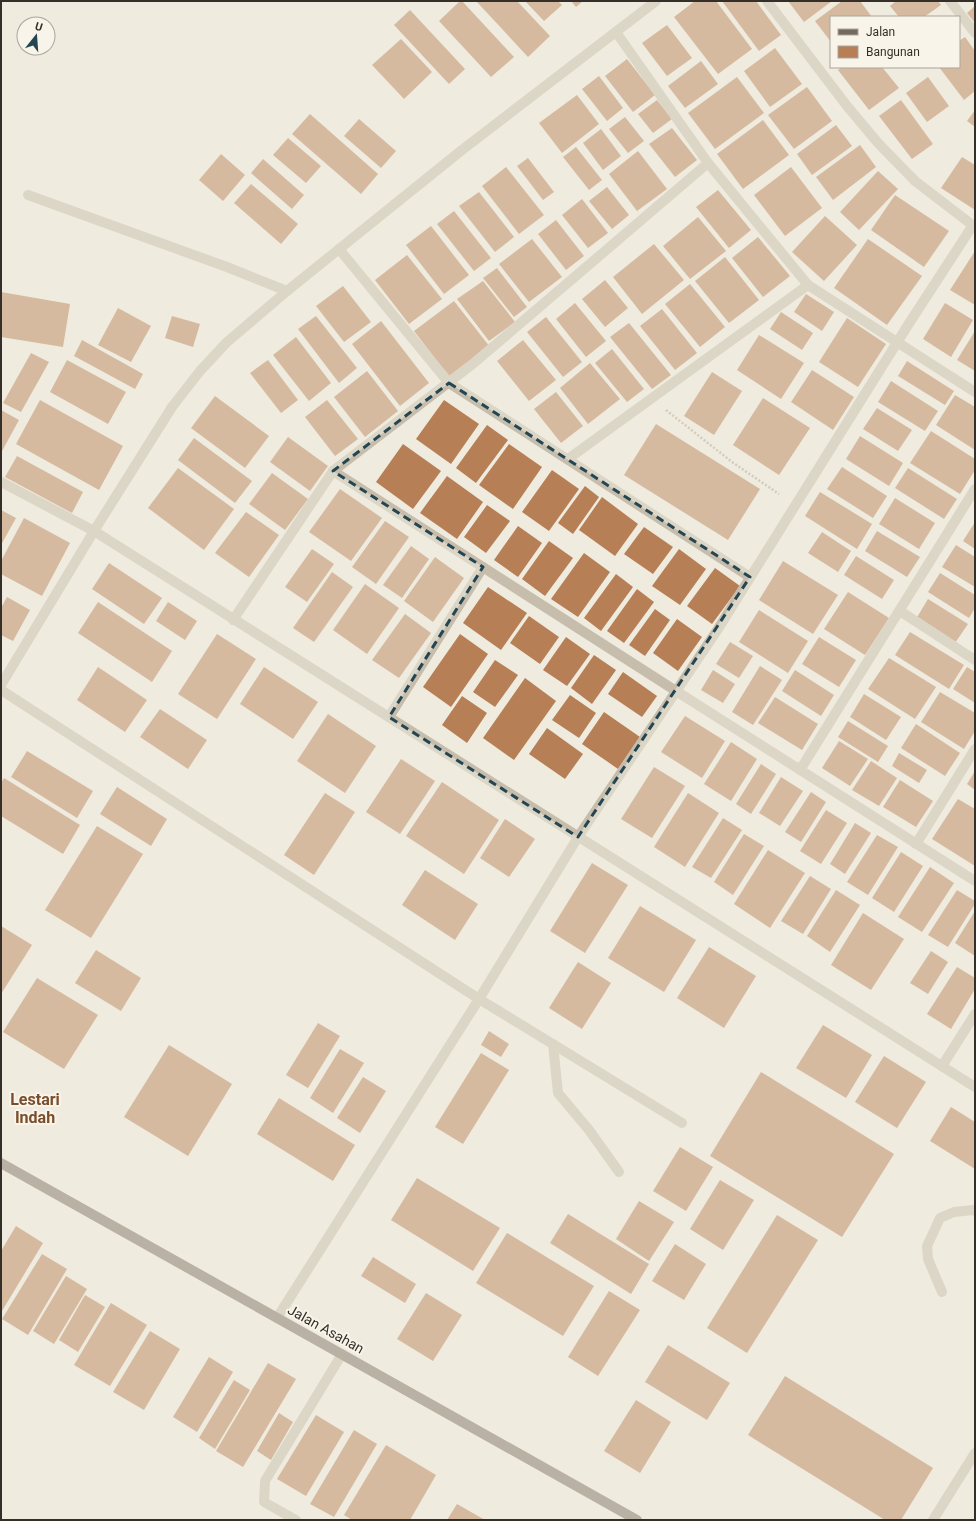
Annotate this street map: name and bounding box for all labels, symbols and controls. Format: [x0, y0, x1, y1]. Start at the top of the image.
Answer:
north arrow [16, 16, 56, 56]
legend [830, 16, 960, 68]
text: U [33, 20, 44, 34]
text: Jalan [866, 25, 895, 39]
text: Bangunan [866, 45, 920, 59]
district label: Lestari Indah [10, 1090, 60, 1127]
street label: Jalan Asahan [285, 1301, 367, 1357]

